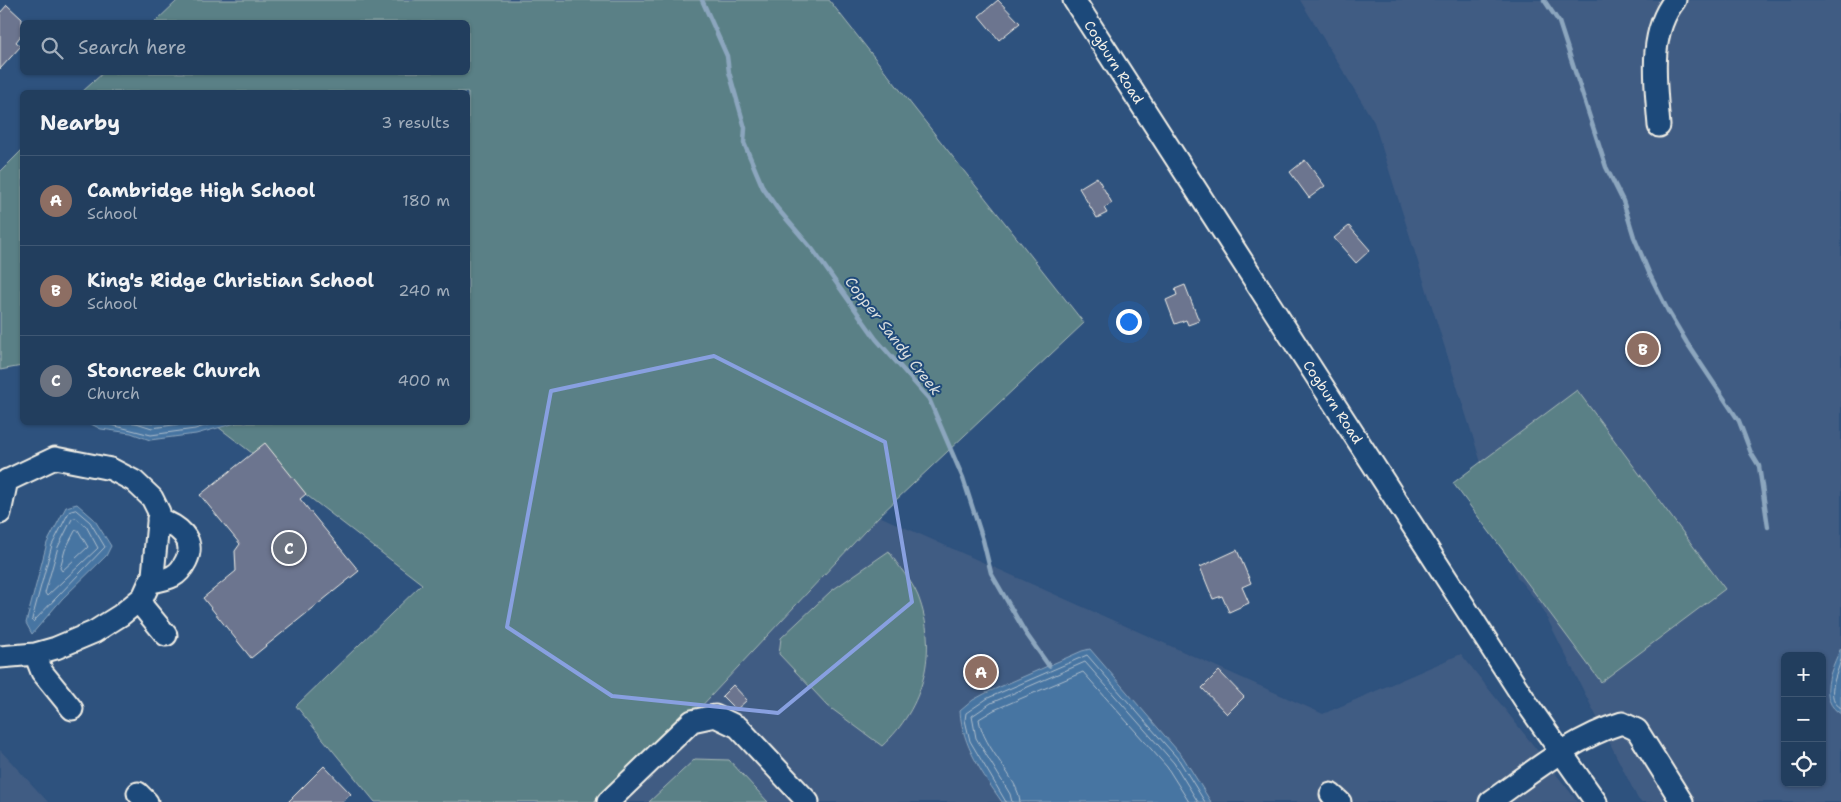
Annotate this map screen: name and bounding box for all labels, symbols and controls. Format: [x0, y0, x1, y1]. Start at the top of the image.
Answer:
street label: Cogburn Road [1080, 17, 1148, 107]
search box [20, 20, 470, 75]
icon: search [38, 34, 66, 62]
text: Search here [78, 35, 187, 60]
text: Nearby [40, 109, 120, 137]
text: 3 results [381, 112, 450, 133]
text: Cambridge High School [87, 178, 315, 203]
text: A [50, 190, 62, 211]
text: 180 m [402, 190, 450, 211]
text: School [87, 203, 137, 224]
text: King's Ridge Christian School [87, 268, 374, 293]
water label: Copper Sandy Creek [840, 272, 946, 400]
text: B [51, 280, 61, 301]
text: 240 m [398, 280, 450, 301]
text: School [87, 293, 137, 314]
your location [1116, 309, 1142, 335]
pin: B [1627, 330, 1659, 368]
street label: Cogburn Road [1299, 357, 1367, 447]
text: Stoncreek Church [87, 358, 261, 383]
text: C [51, 370, 61, 391]
text: 400 m [397, 370, 450, 391]
text: Church [87, 383, 140, 404]
pin: C [273, 529, 305, 567]
map controls [1781, 652, 1826, 787]
button: + [1781, 652, 1826, 697]
pin: A [965, 653, 997, 691]
button: − [1781, 697, 1826, 742]
button: locate [1781, 742, 1826, 787]

